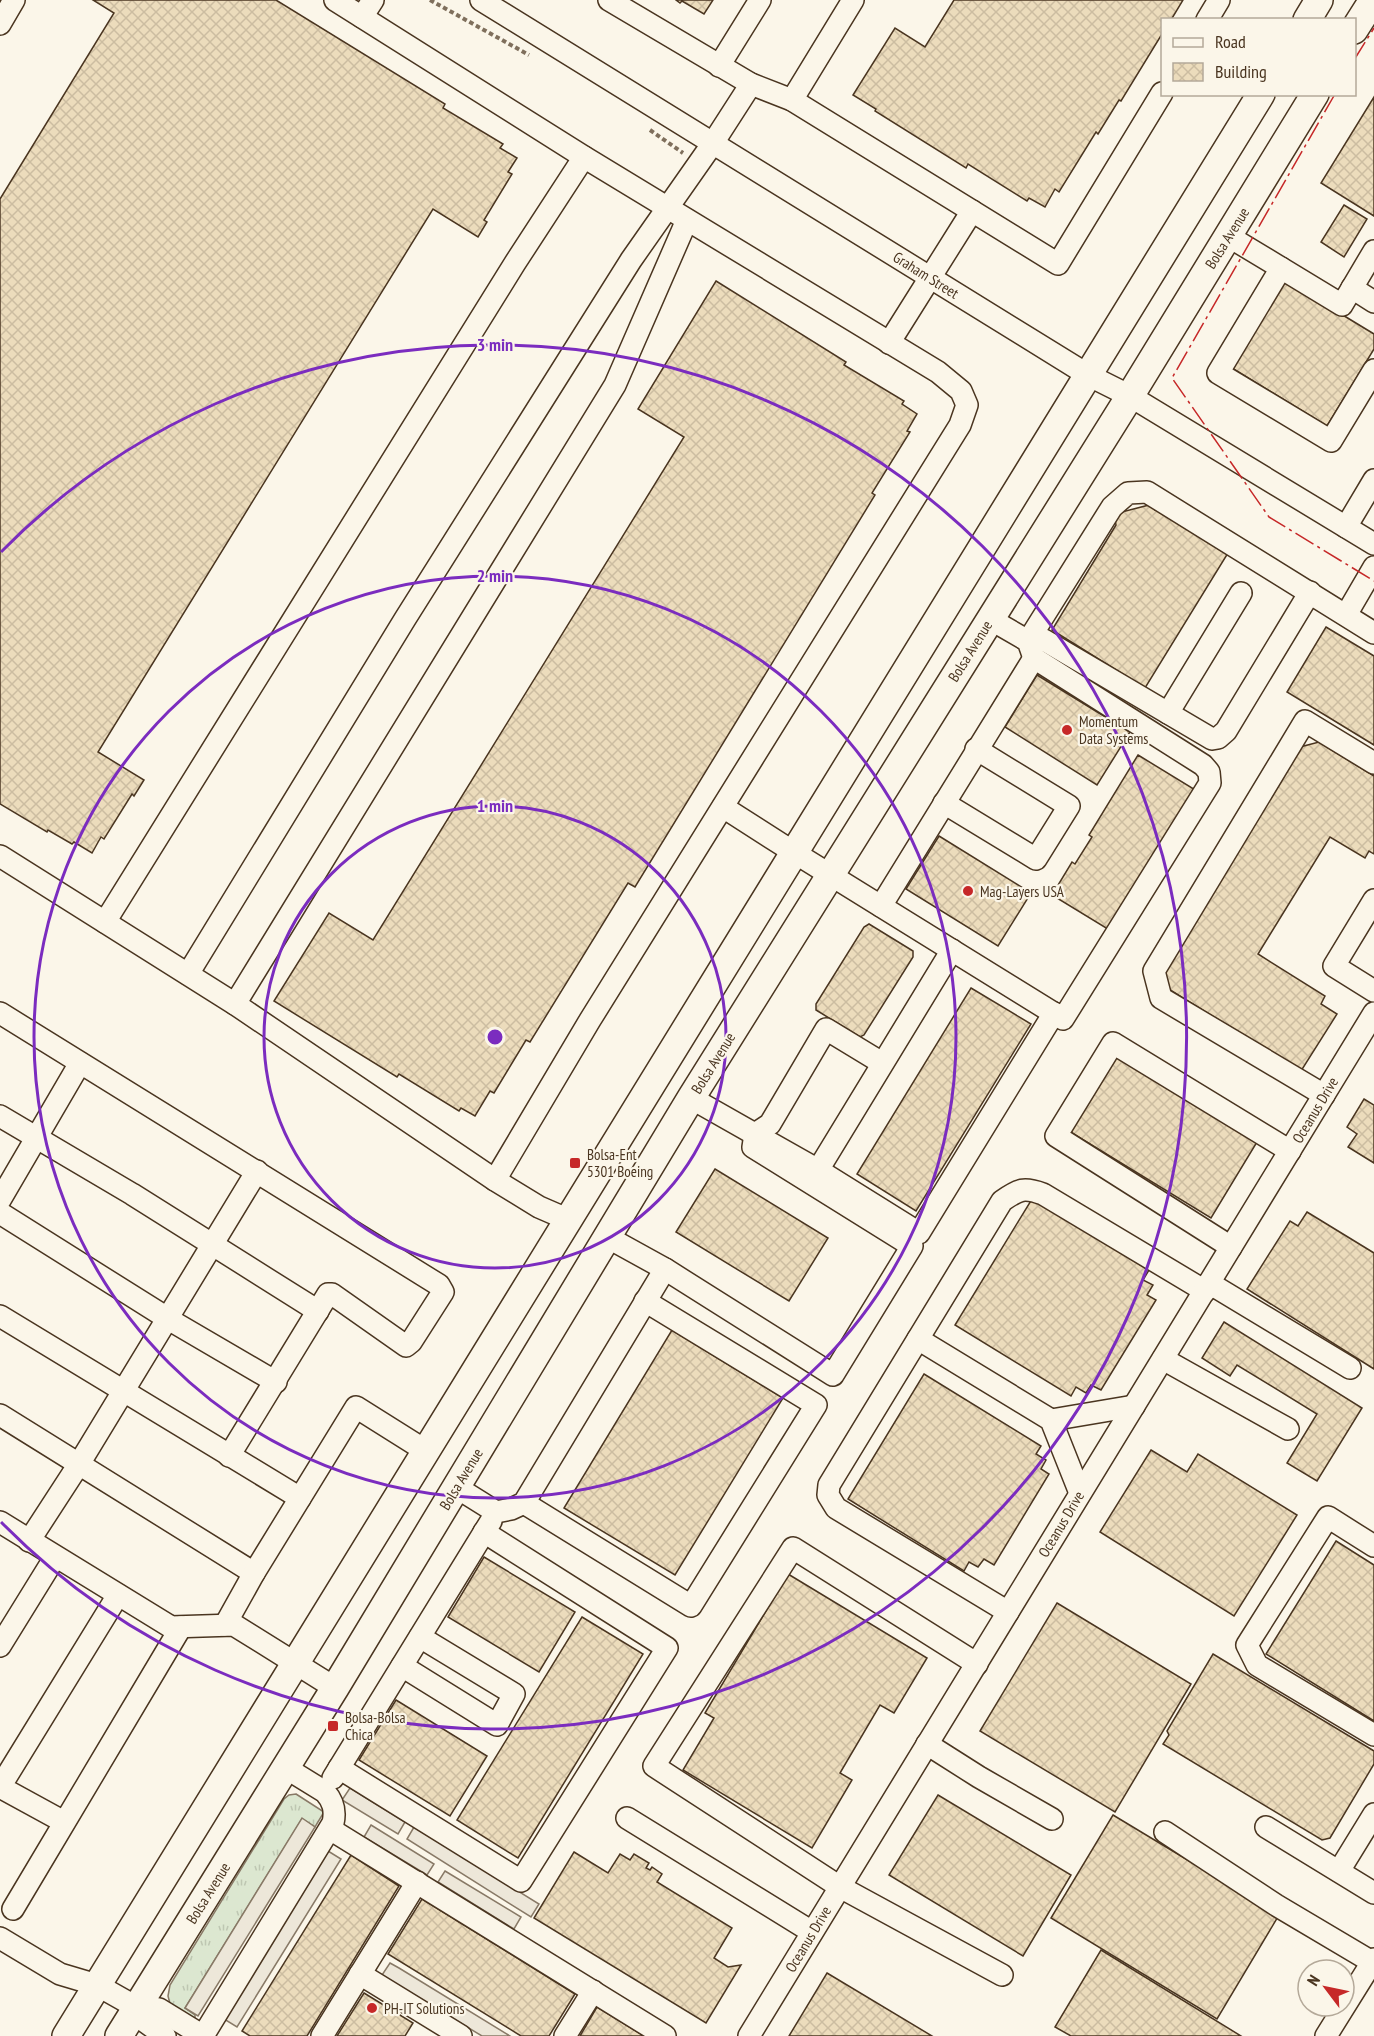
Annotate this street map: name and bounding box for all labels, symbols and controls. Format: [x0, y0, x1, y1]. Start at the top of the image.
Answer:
legend [1161, 18, 1356, 96]
text: Road [1215, 30, 1246, 53]
text: Building [1215, 60, 1267, 83]
street label: Bolsa Avenue [1201, 204, 1253, 272]
street label: Graham Street [890, 247, 962, 303]
text: 3 min [477, 333, 513, 356]
text: 2 min [477, 564, 513, 587]
street label: Bolsa Avenue [944, 617, 996, 685]
place label: Momentum Data Systems [1079, 712, 1148, 748]
marker: Momentum Data Systems [1060, 723, 1074, 737]
text: 1 min [477, 794, 513, 817]
place label: Mag-Layers USA [980, 882, 1065, 901]
marker: Mag-Layers USA [961, 884, 975, 898]
centre of rings [485, 1027, 505, 1047]
street label: Bolsa Avenue [687, 1029, 739, 1097]
street label: Oceanus Drive [1288, 1073, 1342, 1147]
place label: Bolsa-Ent 5301 Boeing [587, 1145, 653, 1181]
marker: Bolsa-Ent 5301 Boeing [568, 1156, 582, 1170]
street label: Bolsa Avenue [435, 1445, 487, 1513]
street label: Oceanus Drive [1034, 1487, 1088, 1561]
place label: Bolsa-Bolsa Chica [345, 1708, 406, 1744]
marker: Bolsa-Bolsa Chica [326, 1719, 340, 1733]
street label: Bolsa Avenue [182, 1859, 234, 1927]
street label: Oceanus Drive [781, 1902, 835, 1976]
north arrow [1296, 1958, 1356, 2018]
text: N [1303, 1971, 1324, 1989]
place label: PH-IT Solutions [384, 1999, 465, 2018]
marker: PH-IT Solutions [365, 2001, 379, 2015]

